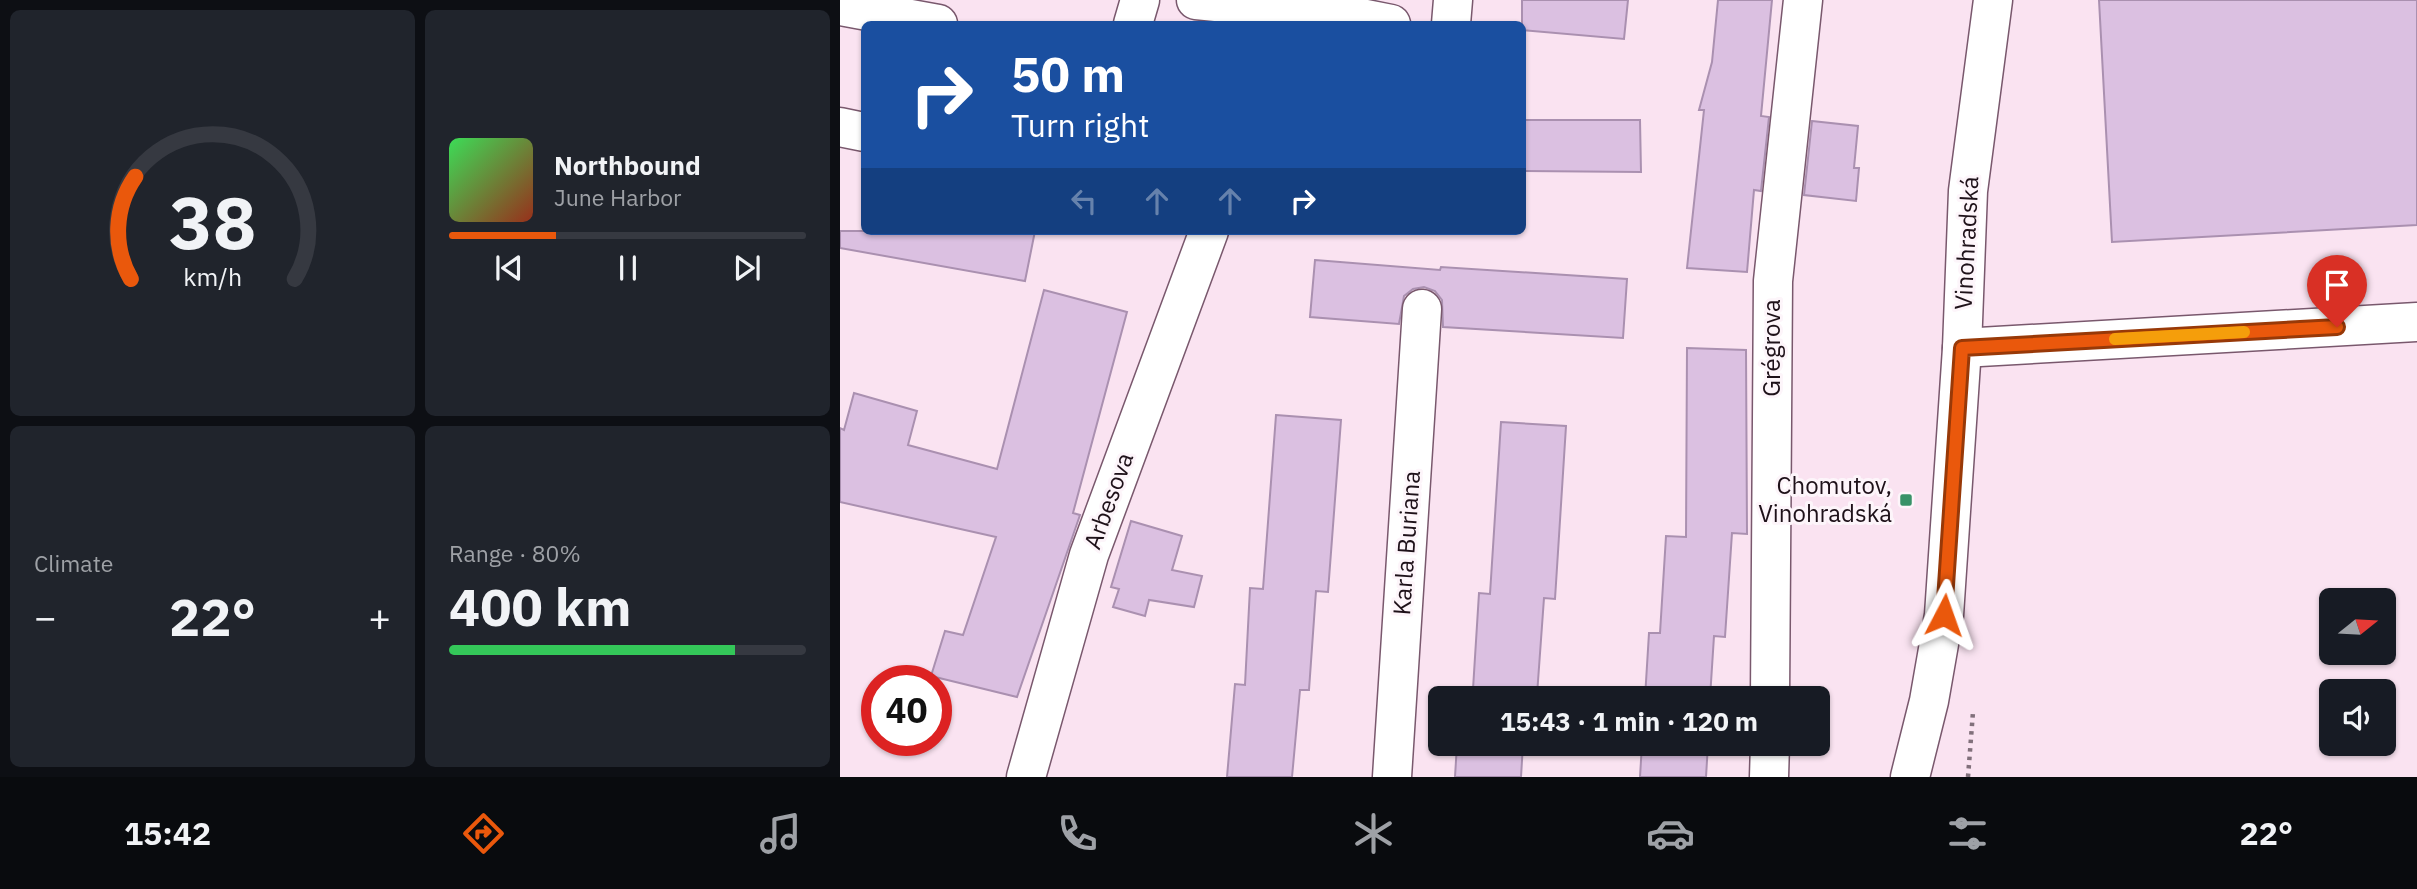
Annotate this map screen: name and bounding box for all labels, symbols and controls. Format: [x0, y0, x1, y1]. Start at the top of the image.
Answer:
text: 50 m [1011, 42, 1125, 105]
icon: right [896, 49, 987, 140]
text: Turn right [1011, 104, 1149, 146]
text: Northbound [554, 148, 701, 182]
text: 38 [169, 174, 256, 269]
street label: Vinohradská [1947, 175, 1985, 311]
text: June Harbor [554, 182, 682, 212]
icon: left [1065, 182, 1103, 220]
icon: ahead [1138, 182, 1176, 220]
icon: ahead [1211, 182, 1249, 220]
icon: right [1284, 182, 1322, 220]
icon: previous [490, 249, 528, 287]
icon: pause [609, 249, 647, 287]
icon: next [728, 249, 766, 287]
pin [2307, 255, 2367, 327]
text: km/h [183, 260, 242, 293]
icon: arrive [2318, 266, 2356, 304]
street label: Grégrova [1755, 299, 1787, 397]
street label: Arbesova [1076, 448, 1140, 553]
street label: Karla Buriana [1385, 469, 1427, 616]
place label: Chomutov, Vinohradská [1758, 469, 1892, 529]
marker: Chomutov, Vinohradská [1898, 492, 1914, 508]
text: Range · 80% [449, 538, 581, 568]
text: Climate [34, 548, 113, 578]
text: 400 km [449, 573, 631, 640]
position arrow [1907, 578, 1981, 652]
text: 22° [169, 583, 256, 650]
north arrow [2319, 588, 2396, 665]
map controls [2319, 588, 2396, 756]
text: − [34, 592, 57, 641]
text: + [368, 592, 391, 641]
speed limit sign: 40 [861, 665, 952, 756]
button: sound [2319, 679, 2396, 756]
text: 15:43 · 1 min · 120 m [1500, 704, 1758, 738]
icon: directions [459, 809, 508, 858]
icon: music [756, 809, 805, 858]
icon: phone [1053, 809, 1102, 858]
icon: climate [1349, 809, 1398, 858]
icon: car [1646, 809, 1695, 858]
icon: filters [1943, 809, 1992, 858]
text: 15:42 [124, 812, 211, 854]
text: 22° [2240, 812, 2293, 854]

